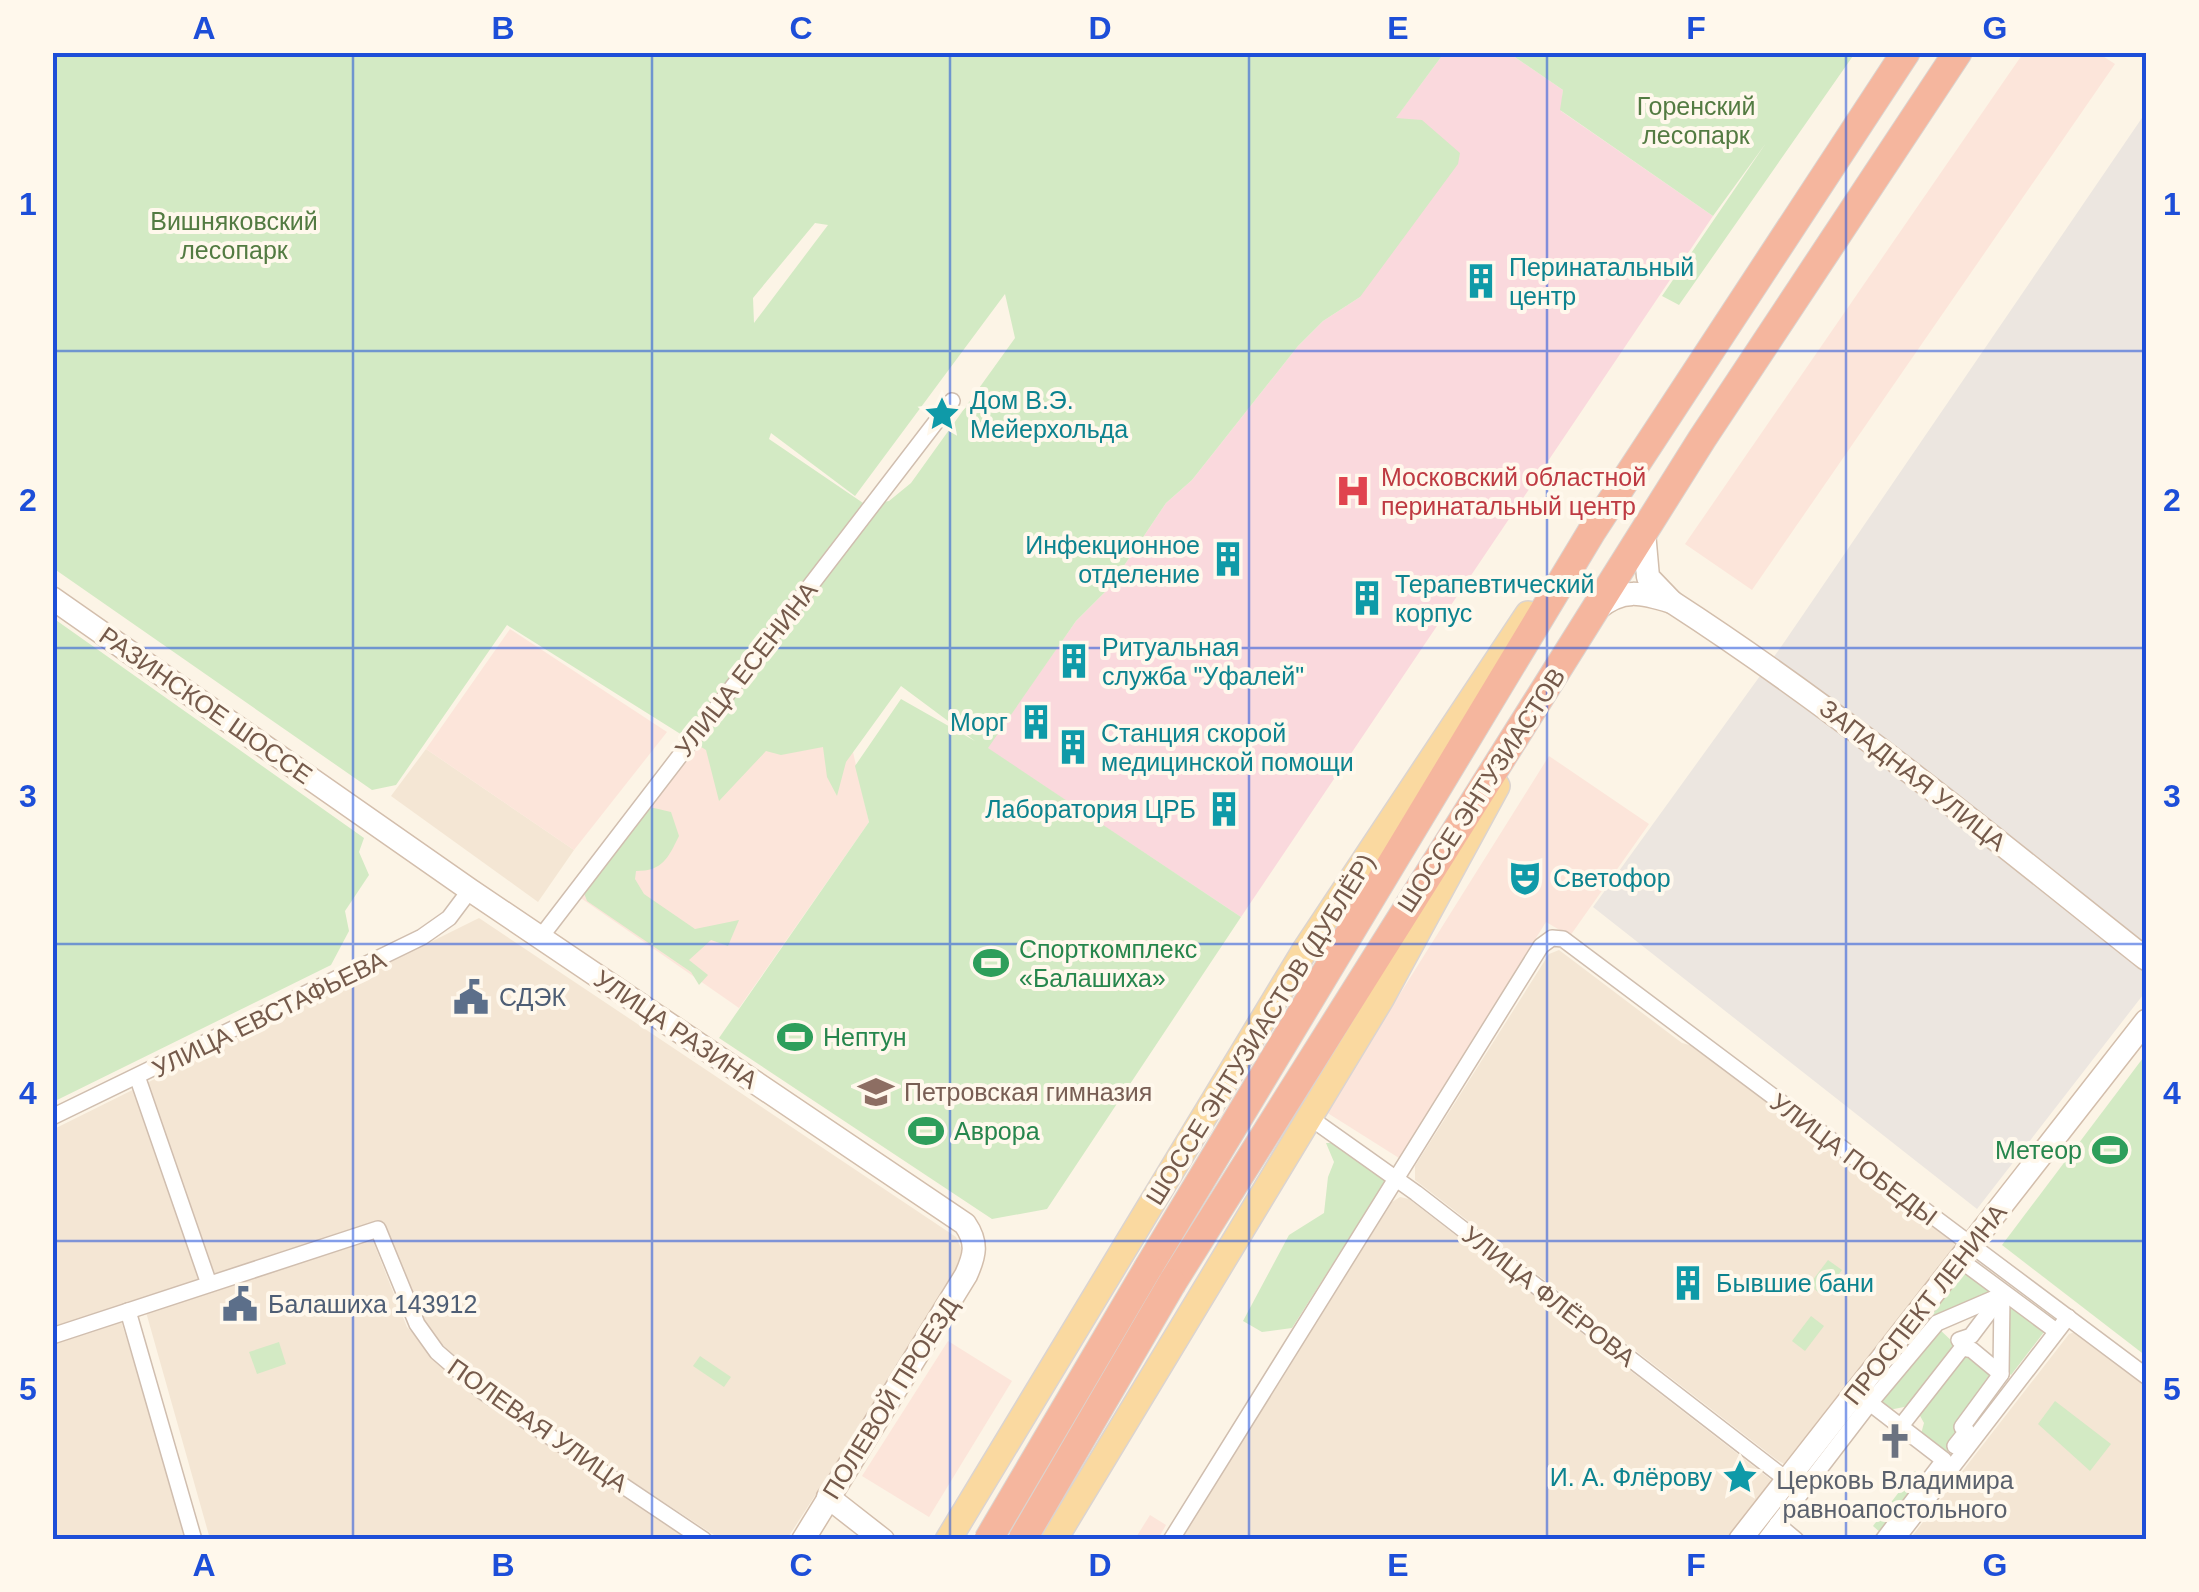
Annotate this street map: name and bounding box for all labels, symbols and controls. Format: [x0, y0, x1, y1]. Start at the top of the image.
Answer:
text: A [192, 10, 216, 46]
text: B [491, 10, 515, 46]
text: C [789, 10, 813, 46]
text: D [1088, 10, 1112, 46]
text: E [1387, 10, 1409, 46]
text: F [1686, 10, 1706, 46]
text: G [1983, 10, 2007, 46]
park label: Горенский лесопарк [1637, 92, 1755, 149]
text: 1 [19, 186, 37, 222]
text: 1 [2163, 186, 2181, 222]
park label: Вишняковский лесопарк [150, 207, 318, 264]
place label: Перинатальный центр [1509, 253, 1694, 310]
building icon: Перинатальный центр [1462, 262, 1500, 300]
place label: Дом В.Э. Мейерхольда [970, 386, 1128, 443]
place icon: Дом В.Э. Мейерхольда [923, 395, 961, 433]
place label: Московский областной перинатальный центр [1381, 463, 1646, 520]
hospital icon: Московский областной перинатальный центр [1334, 472, 1372, 510]
text: 2 [19, 482, 37, 518]
text: 2 [2163, 482, 2181, 518]
place label: Инфекционное отделение [1025, 531, 1200, 588]
building icon: Инфекционное отделение [1209, 540, 1247, 578]
place label: Терапевтический корпус [1395, 570, 1594, 627]
street label: УЛИЦА ЕСЕНИНА [669, 576, 823, 762]
building icon: Терапевтический корпус [1348, 579, 1386, 617]
street label: РАЗИНСКОЕ ШОССЕ [94, 621, 318, 789]
place label: Ритуальная служба "Уфалей" [1102, 633, 1304, 690]
building icon: Ритуальная служба "Уфалей" [1055, 642, 1093, 680]
street label: ШОССЕ ЭНТУЗИАСТОВ [1392, 663, 1570, 917]
street label: ЗАПАДНАЯ УЛИЦА [1814, 694, 2012, 856]
building icon: Морг [1017, 703, 1055, 741]
place label: Морг [950, 708, 1008, 736]
place label: Станция скорой медицинской помощи [1101, 719, 1354, 776]
building icon: Станция скорой медицинской помощи [1054, 728, 1092, 766]
text: 3 [19, 778, 37, 814]
text: 3 [2163, 778, 2181, 814]
building icon: Лаборатория ЦРБ [1205, 790, 1243, 828]
place label: Лаборатория ЦРБ [985, 795, 1196, 823]
street label: ШОССЕ ЭНТУЗИАСТОВ (ДУБЛЁР) [1140, 848, 1380, 1210]
theatre icon: Светофор [1506, 859, 1544, 897]
place label: Светофор [1553, 864, 1671, 892]
place label: Спорткомплекс «Балашиха» [1019, 935, 1197, 992]
sports icon: Спорткомплекс «Балашиха» [972, 944, 1010, 982]
street label: УЛИЦА ЕВСТАФЬЕВА [148, 945, 391, 1083]
street label: УЛИЦА РАЗИНА [589, 964, 763, 1094]
public building icon: СДЭК [452, 978, 490, 1016]
place label: СДЭК [499, 983, 566, 1011]
sports icon: Нептун [776, 1018, 814, 1056]
place label: Нептун [823, 1023, 907, 1051]
school or university icon: Петровская гимназия [857, 1073, 895, 1111]
text: 4 [19, 1075, 37, 1111]
text: 4 [2163, 1075, 2181, 1111]
place label: Петровская гимназия [904, 1078, 1152, 1106]
street label: УЛИЦА ПОБЕДЫ [1765, 1087, 1943, 1231]
sports icon: Аврора [907, 1112, 945, 1150]
place label: Аврора [954, 1117, 1040, 1145]
sports icon: Метеор [2091, 1131, 2129, 1169]
place label: Метеор [1995, 1136, 2082, 1164]
street label: ПРОСПЕКТ ЛЕНИНА [1838, 1198, 2012, 1410]
street label: УЛИЦА ФЛЁРОВА [1457, 1220, 1641, 1372]
building icon: Бывшие бани [1669, 1264, 1707, 1302]
place label: Бывшие бани [1716, 1269, 1874, 1297]
public building icon: Балашиха 143912 [221, 1285, 259, 1323]
place label: Балашиха 143912 [268, 1290, 477, 1318]
street label: ПОЛЕВОЙ ПРОЕЗД [816, 1292, 963, 1504]
street label: ПОЛЕВАЯ УЛИЦА [443, 1353, 633, 1498]
text: 5 [19, 1371, 37, 1407]
text: 5 [2163, 1371, 2181, 1407]
church icon: Церковь Владимира равноапостольного [1876, 1422, 1914, 1460]
place icon: И. А. Флёрову [1721, 1458, 1759, 1496]
place label: И. А. Флёрову [1550, 1463, 1712, 1491]
place label: Церковь Владимира равноапостольного [1776, 1466, 2014, 1523]
text: A [192, 1547, 216, 1583]
text: B [491, 1547, 515, 1583]
text: C [789, 1547, 813, 1583]
text: D [1088, 1547, 1112, 1583]
text: E [1387, 1547, 1409, 1583]
text: F [1686, 1547, 1706, 1583]
text: G [1983, 1547, 2007, 1583]

